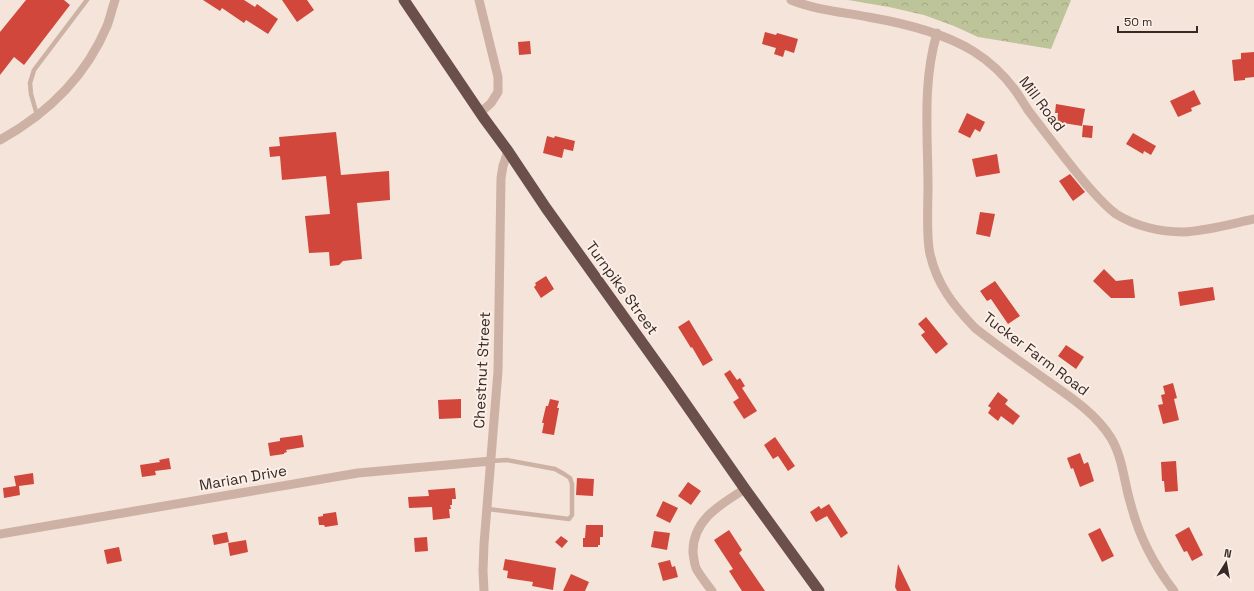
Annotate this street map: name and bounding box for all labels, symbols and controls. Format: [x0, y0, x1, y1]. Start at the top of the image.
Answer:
scale bar [1118, 8, 1197, 34]
text: 50 m [1124, 14, 1152, 30]
street label: Mill Road [1015, 72, 1069, 135]
street label: Turnpike Street [582, 237, 663, 338]
street label: Tucker Farm Road [980, 308, 1093, 400]
street label: Chestnut Street [469, 311, 494, 429]
street label: Marian Drive [198, 460, 288, 495]
north arrow [1206, 543, 1246, 583]
text: N [1223, 546, 1233, 561]

